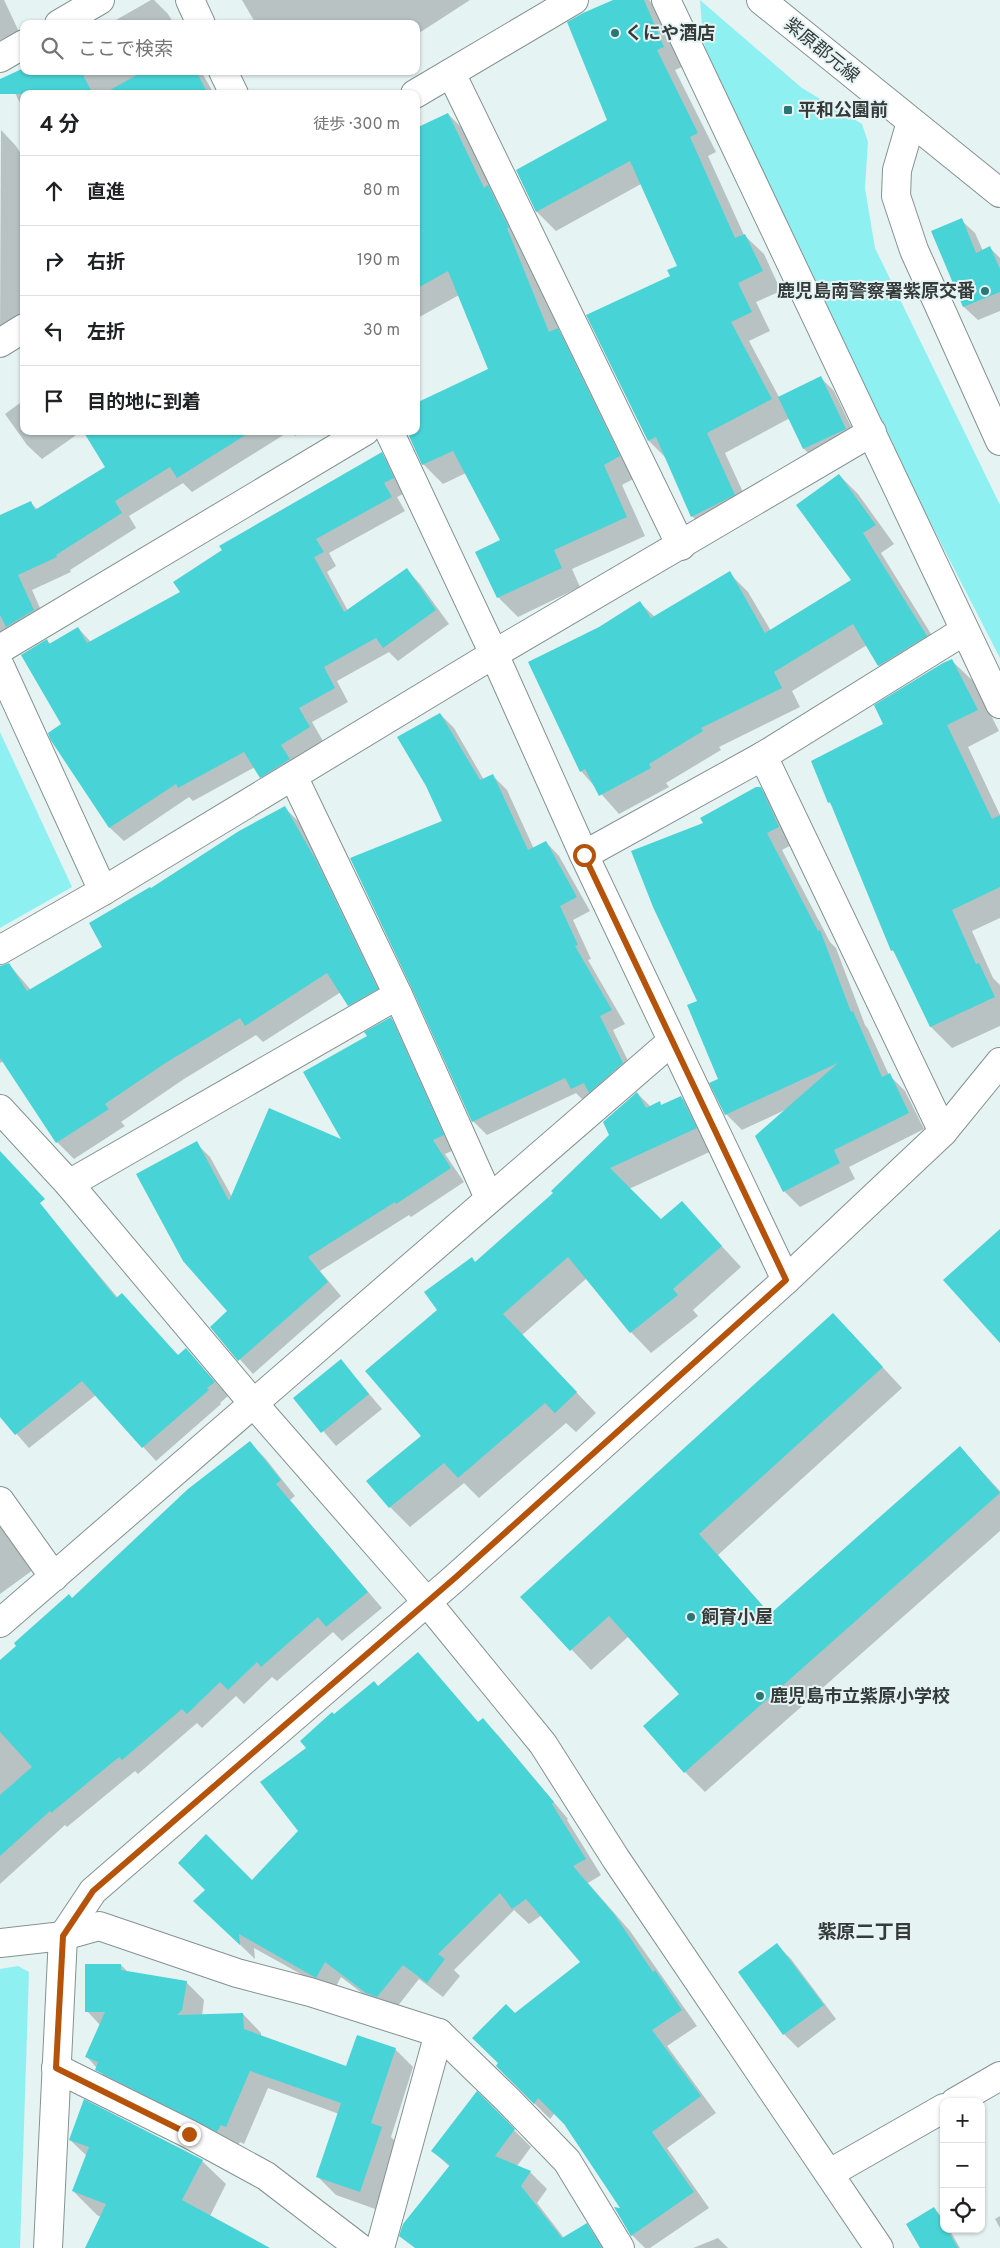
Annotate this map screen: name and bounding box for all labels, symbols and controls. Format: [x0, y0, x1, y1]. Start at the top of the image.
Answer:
street label: 紫原郡元線 [779, 14, 863, 88]
search box [20, 20, 420, 75]
place label: くにや酒店 [625, 23, 715, 46]
marker: くにや酒店 [609, 27, 621, 39]
icon: search [38, 34, 66, 62]
text: ここで検索 [78, 38, 173, 62]
place label: 平和公園前 [798, 100, 888, 123]
marker: 平和公園前 [782, 104, 794, 116]
text: 4 分 [40, 112, 80, 139]
text: 徒歩 · 300 m [313, 115, 400, 135]
icon: ahead [40, 177, 68, 205]
text: 直進 [87, 181, 125, 205]
text: 80 m [363, 181, 400, 201]
icon: right [40, 247, 68, 275]
text: 右折 [87, 251, 125, 275]
text: 190 m [357, 251, 400, 271]
place label: 鹿児島南警察署紫原交番 [777, 281, 975, 304]
marker: 鹿児島南警察署紫原交番 [979, 285, 991, 297]
icon: left [40, 317, 68, 345]
text: 左折 [87, 321, 125, 345]
text: 30 m [363, 321, 400, 341]
icon: arrive [40, 387, 68, 415]
text: 目的地に到着 [87, 391, 201, 415]
route start [573, 844, 596, 867]
place label: 飼育小屋 [701, 1607, 773, 1630]
marker: 飼育小屋 [685, 1611, 697, 1623]
place label: 鹿児島市立紫原小学校 [770, 1686, 950, 1709]
marker: 鹿児島市立紫原小学校 [754, 1690, 766, 1702]
district label: 紫原二丁目 [817, 1921, 913, 1945]
map controls [940, 2098, 985, 2233]
button: + [940, 2098, 985, 2143]
route end [178, 2123, 201, 2146]
button: − [940, 2143, 985, 2188]
button: locate [940, 2188, 985, 2233]

